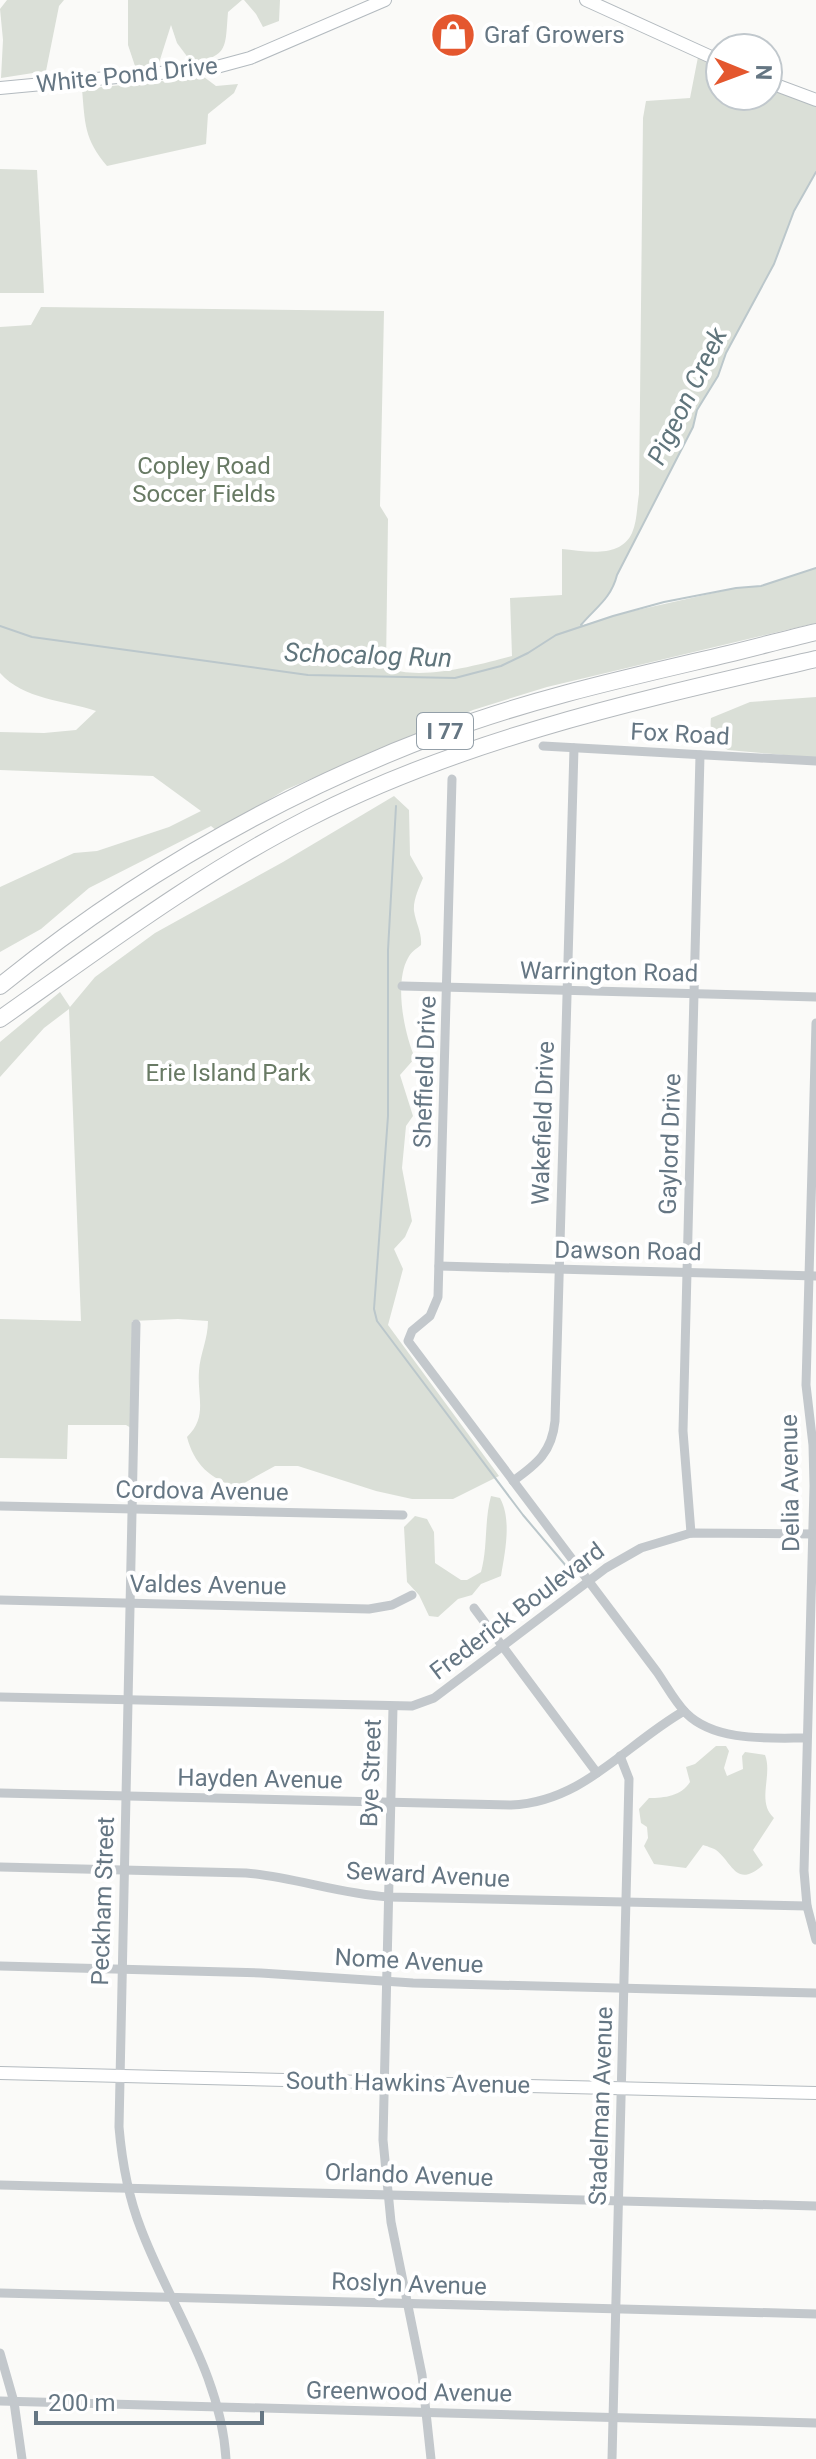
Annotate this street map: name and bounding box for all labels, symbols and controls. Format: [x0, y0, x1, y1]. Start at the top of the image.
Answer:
shop icon: Graf Growers [429, 11, 477, 59]
place label: Graf Growers [484, 21, 625, 49]
north arrow [704, 32, 784, 112]
street label: White Pond Drive [35, 52, 219, 98]
text: N [751, 64, 776, 80]
water label: Pigeon Creek [641, 322, 734, 469]
park label: Copley Road Soccer Fields [132, 452, 276, 508]
water label: Schocalog Run [284, 637, 452, 673]
road number: I 77 [417, 713, 473, 749]
street label: Fox Road [630, 717, 730, 751]
street label: Warrington Road [520, 956, 698, 988]
street label: Sheffield Drive [408, 995, 442, 1149]
street label: Wakefield Drive [526, 1041, 560, 1205]
park label: Erie Island Park [145, 1059, 311, 1087]
street label: Gaylord Drive [654, 1073, 686, 1215]
street label: Dawson Road [554, 1236, 702, 1266]
street label: Delia Avenue [775, 1414, 805, 1552]
street label: Cordova Avenue [115, 1475, 289, 1507]
street label: Frederick Boulevard [424, 1536, 610, 1686]
street label: Valdes Avenue [129, 1570, 287, 1600]
street label: Bye Street [355, 1718, 387, 1828]
street label: Hayden Avenue [177, 1764, 343, 1794]
street label: Peckham Street [86, 1816, 120, 1986]
street label: Seward Avenue [345, 1857, 511, 1893]
street label: Nome Avenue [334, 1943, 484, 1979]
street label: Stadelman Avenue [584, 2006, 618, 2206]
street label: South Hawkins Avenue [286, 2067, 530, 2099]
street label: Orlando Avenue [324, 2158, 494, 2192]
street label: Roslyn Avenue [331, 2267, 487, 2301]
scale bar [36, 2375, 262, 2425]
street label: Greenwood Avenue [306, 2376, 512, 2408]
text: 200 m [48, 2389, 115, 2417]

